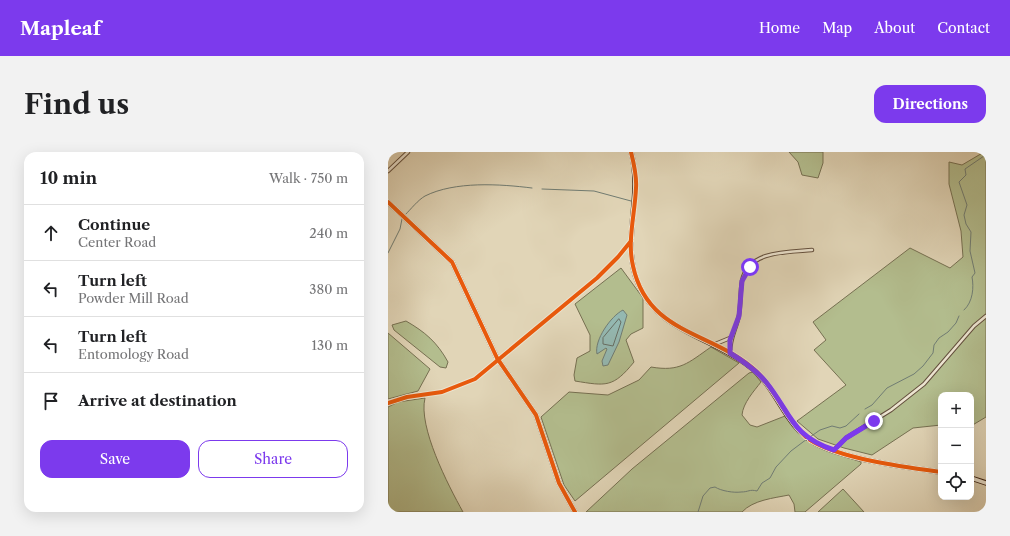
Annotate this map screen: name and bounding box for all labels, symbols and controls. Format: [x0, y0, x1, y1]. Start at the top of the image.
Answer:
text: Mapleaf [20, 17, 101, 40]
text: Home [759, 19, 800, 37]
text: Map [822, 19, 852, 37]
text: About [874, 19, 915, 37]
text: Contact [937, 19, 990, 37]
button: Directions [874, 85, 986, 123]
text: Find us [24, 87, 129, 121]
text: 10 min [40, 168, 97, 188]
text: Walk · 750 m [269, 170, 348, 186]
text: Continue [78, 215, 150, 234]
icon: ahead [40, 222, 62, 244]
text: 240 m [309, 225, 348, 241]
text: Center Road [78, 234, 156, 250]
route start [741, 258, 759, 276]
text: Turn left [78, 271, 147, 290]
icon: left [40, 278, 62, 300]
text: 380 m [309, 281, 348, 297]
text: Powder Mill Road [78, 290, 189, 306]
text: Turn left [78, 327, 147, 346]
icon: left [40, 334, 62, 356]
text: 130 m [312, 337, 348, 353]
text: Entomology Road [78, 346, 189, 362]
icon: arrive [40, 390, 62, 412]
text: Arrive at destination [78, 391, 237, 410]
map controls [938, 392, 974, 500]
button: + [938, 392, 974, 428]
route end [865, 412, 883, 430]
button: − [938, 428, 974, 464]
button: Save [40, 440, 190, 478]
button: Share [198, 440, 348, 478]
button: locate [938, 464, 974, 500]

